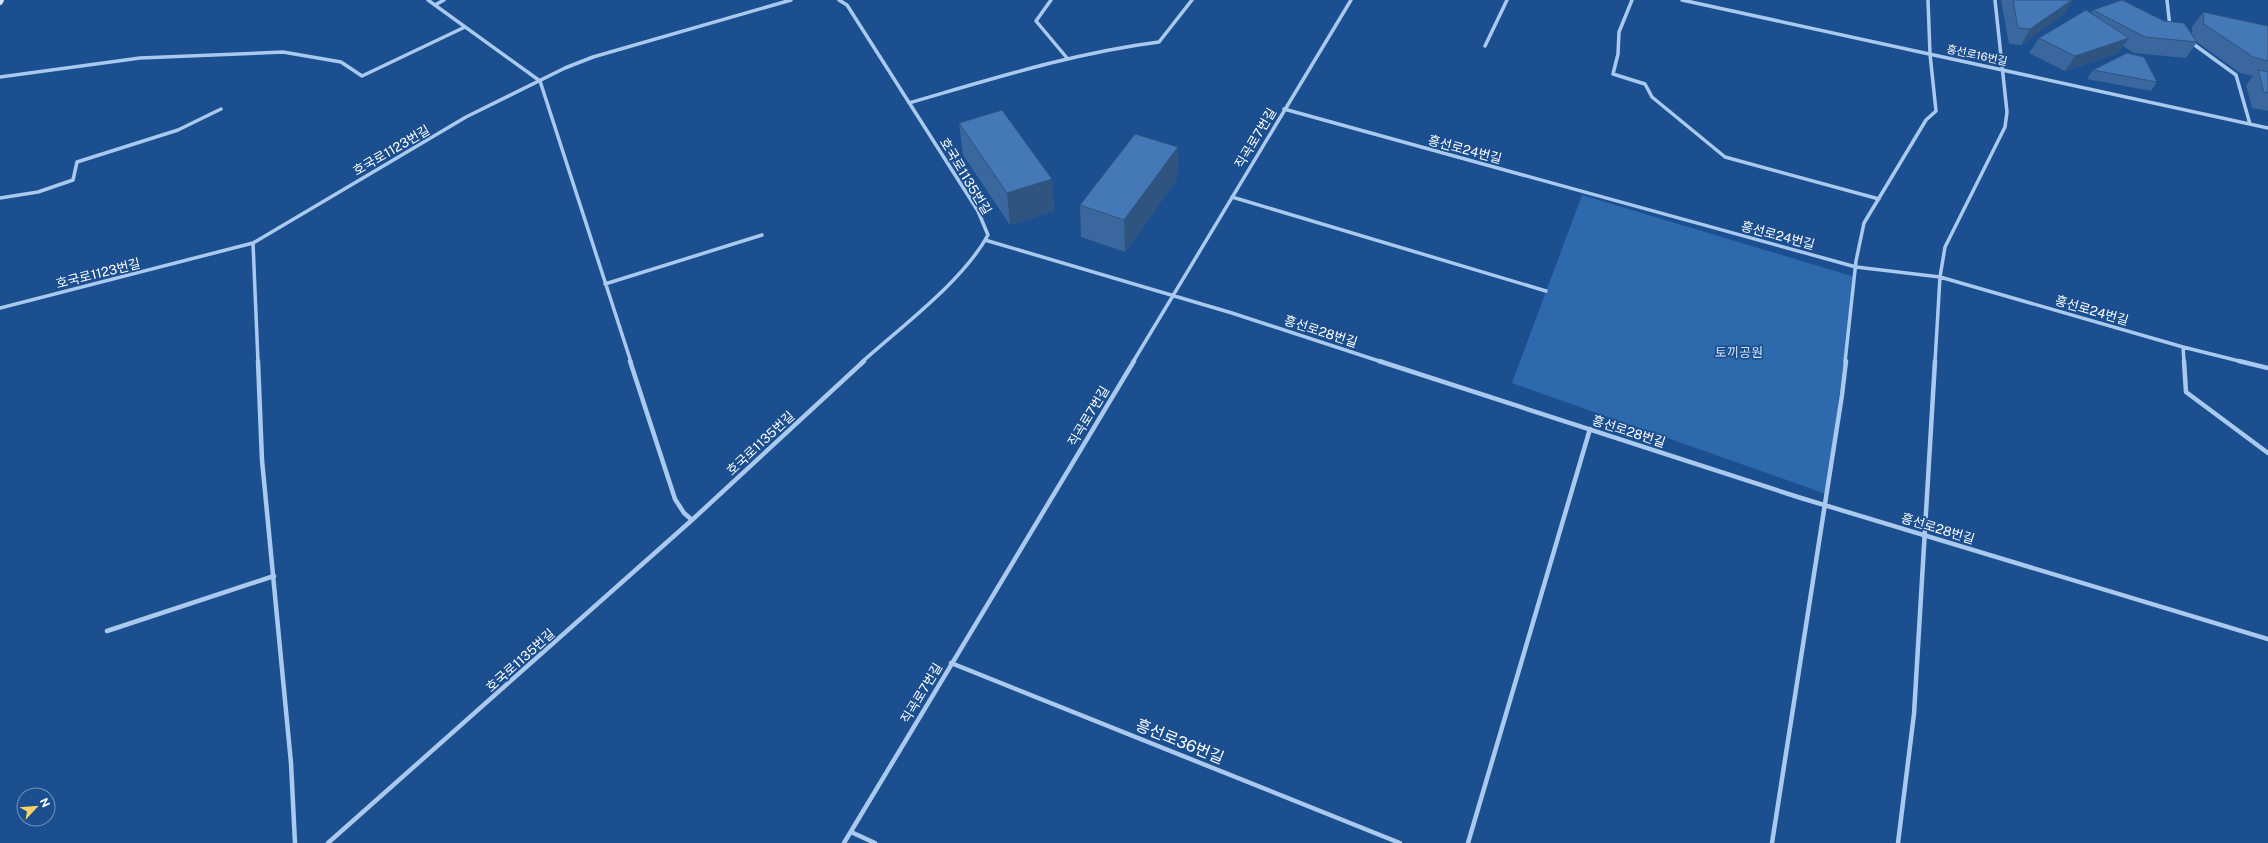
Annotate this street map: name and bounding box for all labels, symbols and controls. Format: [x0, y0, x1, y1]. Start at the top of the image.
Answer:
street label: 흥선로16번길 [1945, 43, 2009, 67]
street label: 직곡로7번길 [1232, 105, 1279, 171]
street label: 호국로1123번길 [350, 122, 432, 179]
street label: 흥선로24번길 [1426, 132, 1503, 167]
street label: 호국로1135번길 [937, 135, 994, 217]
street label: 흥선로24번길 [1739, 218, 1816, 253]
street label: 호국로1123번길 [54, 256, 142, 291]
street label: 흥선로24번길 [2053, 293, 2130, 328]
street label: 흥선로28번길 [1282, 313, 1359, 350]
park label: 토끼공원 [1715, 345, 1763, 360]
street label: 직곡로7번길 [1065, 383, 1112, 449]
street label: 호국로1135번길 [723, 408, 797, 478]
street label: 흥선로28번길 [1590, 413, 1667, 450]
street label: 흥선로28번길 [1899, 510, 1976, 547]
street label: 호국로1135번길 [483, 626, 558, 695]
street label: 직곡로7번길 [898, 660, 945, 726]
street label: 흥선로36번길 [1133, 715, 1227, 768]
north arrow [16, 787, 56, 827]
text: N [38, 796, 52, 809]

